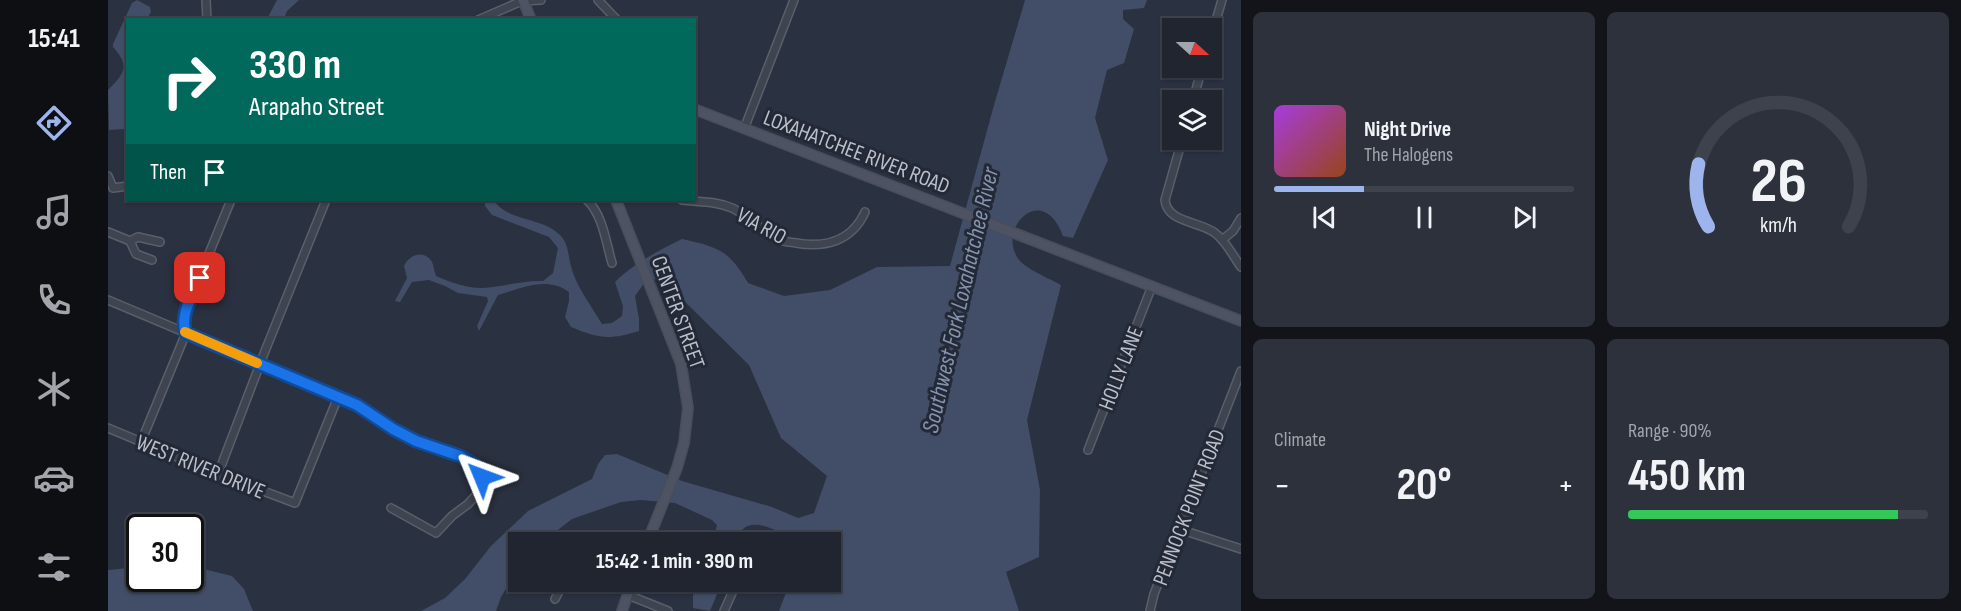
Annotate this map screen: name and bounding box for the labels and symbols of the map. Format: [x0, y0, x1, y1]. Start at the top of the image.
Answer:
north arrow [1162, 18, 1222, 78]
street label: LOXAHATCHEE RIVER ROAD [760, 104, 953, 200]
water label: Southwest Fork Loxahatchee River [916, 163, 1005, 436]
street label: VIA RIO [732, 202, 791, 251]
pin [174, 252, 225, 303]
street label: CENTER STREET [645, 252, 710, 373]
street label: HOLLY LANE [1093, 323, 1150, 414]
street label: PENNOCK POINT ROAD [1147, 426, 1232, 589]
street label: WEST RIVER DRIVE [132, 429, 269, 506]
position arrow [450, 445, 514, 509]
speed limit sign: 30 [126, 514, 204, 592]

